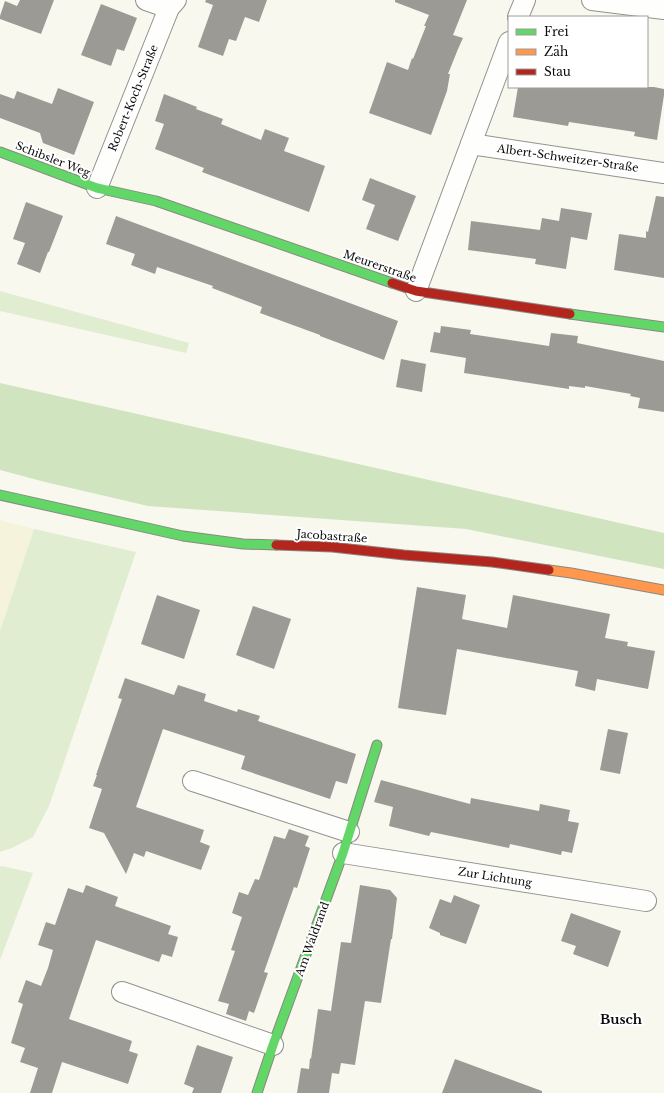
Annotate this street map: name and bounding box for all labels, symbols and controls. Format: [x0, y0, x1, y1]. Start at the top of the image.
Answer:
legend [508, 16, 648, 88]
text: Frei [544, 24, 569, 39]
street label: Robert-Koch-Straße [105, 43, 161, 153]
text: Zäh [544, 44, 568, 59]
text: Stau [544, 64, 571, 79]
street label: Schibsler Weg [14, 138, 93, 180]
street label: Albert-Schweitzer-Straße [495, 141, 640, 175]
street label: Meurerstraße [342, 247, 418, 285]
street label: Jacobastraße [294, 526, 368, 545]
street label: Zur Lichtung [457, 864, 533, 890]
street label: Am Waldrand [292, 899, 332, 979]
district label: Busch [600, 1011, 643, 1028]

